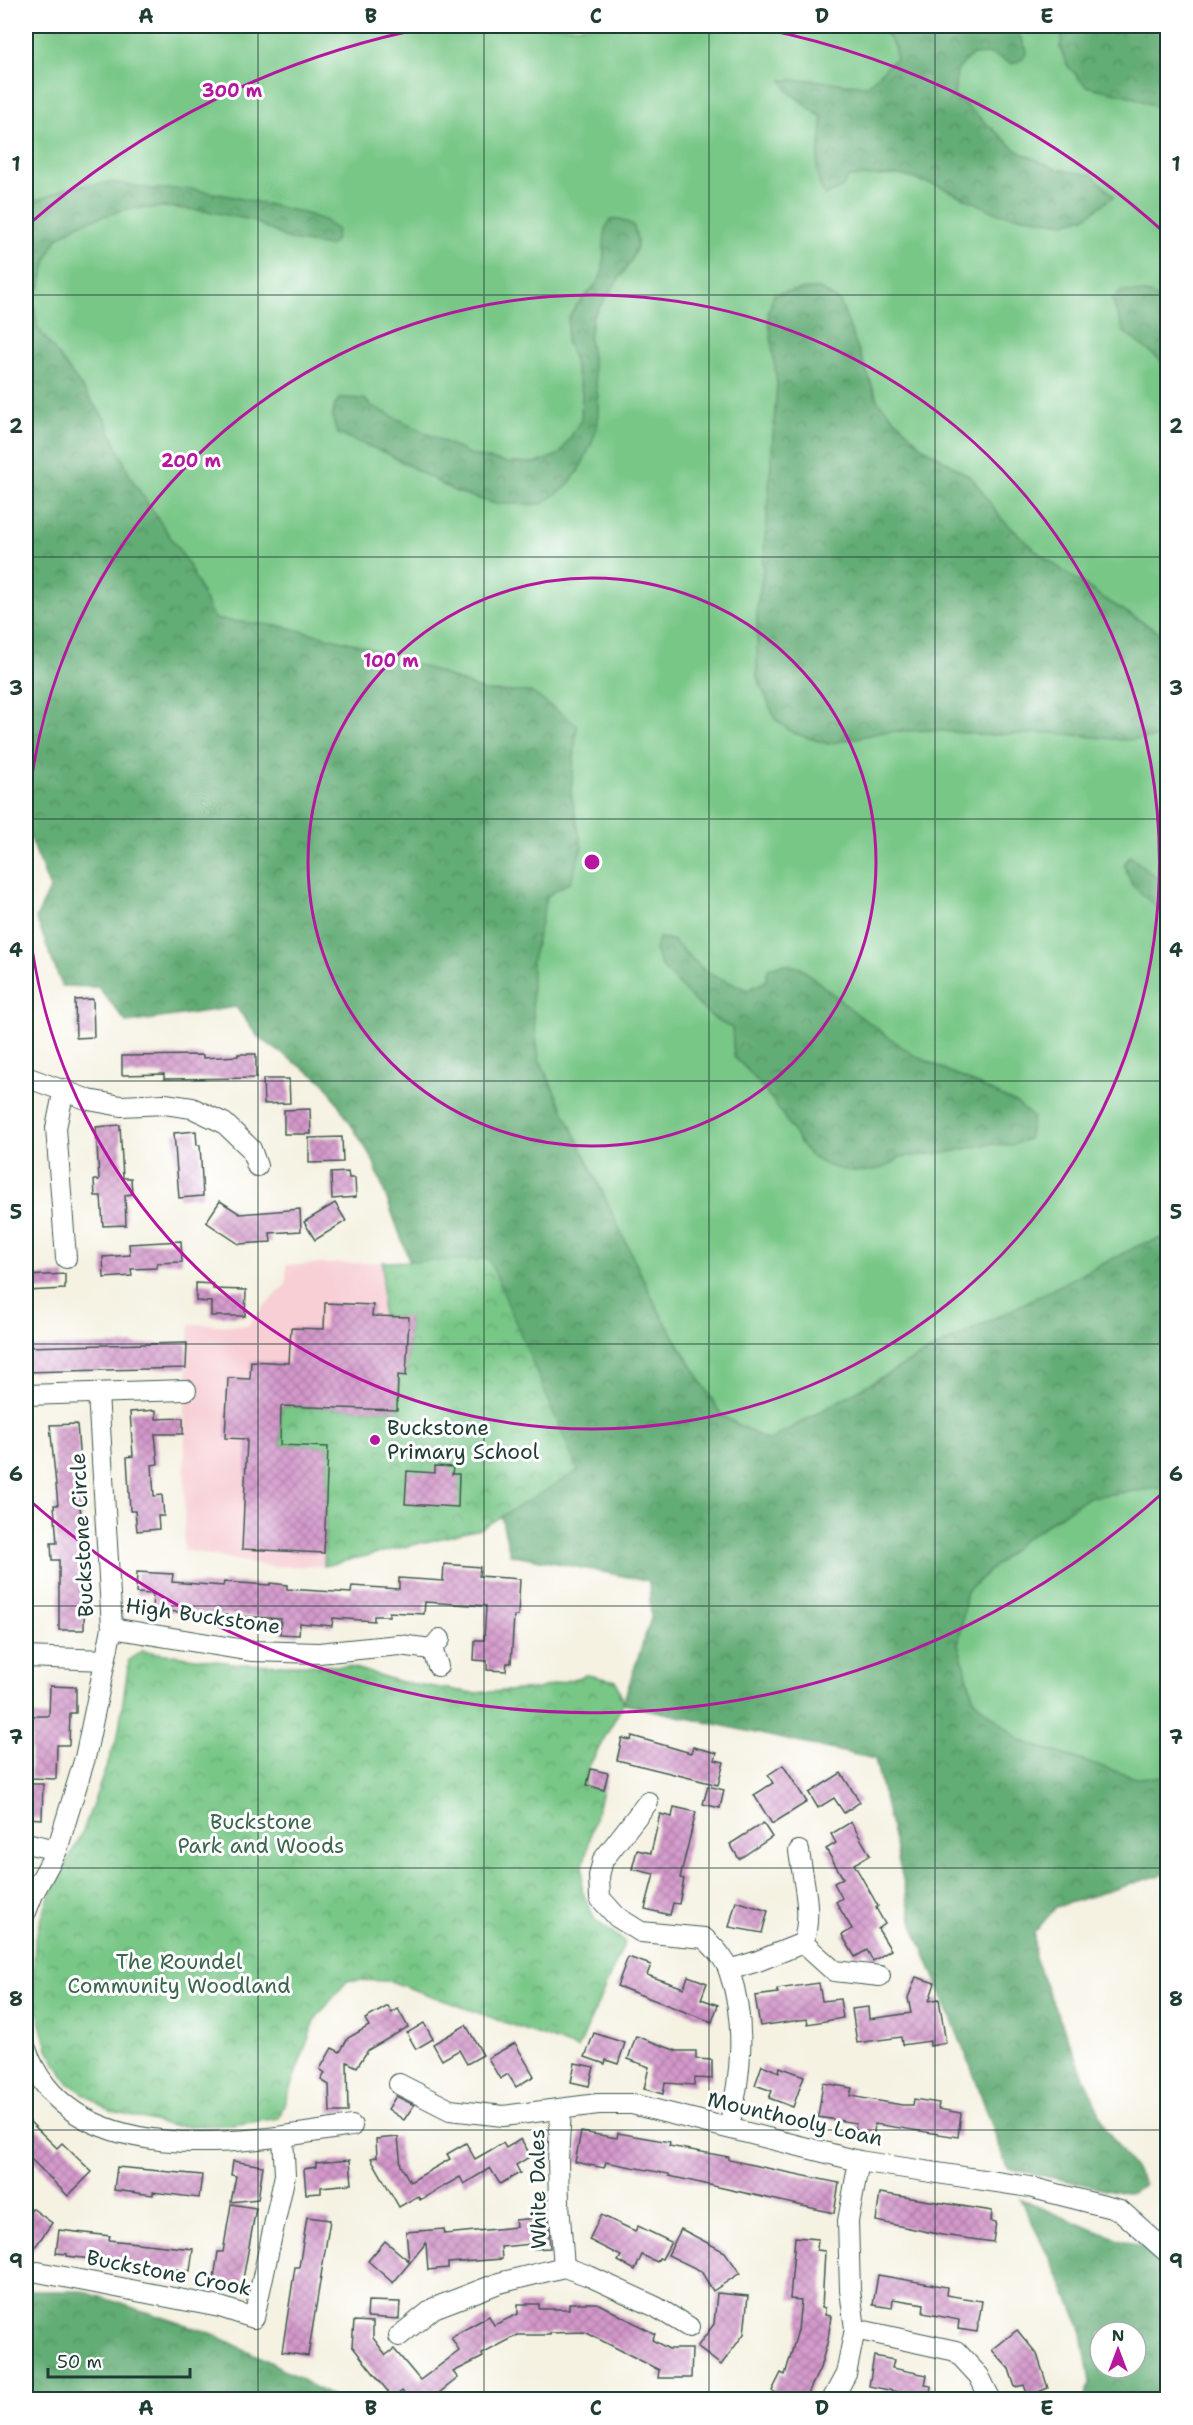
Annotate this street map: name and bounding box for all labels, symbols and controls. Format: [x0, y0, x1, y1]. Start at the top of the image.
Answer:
text: A [138, 3, 154, 29]
text: B [365, 3, 377, 29]
text: C [590, 3, 602, 29]
text: D [815, 3, 829, 29]
text: E [1040, 3, 1054, 29]
text: 300 m [202, 79, 263, 103]
text: 1 [11, 151, 21, 177]
text: 1 [1171, 151, 1181, 177]
text: 2 [9, 413, 23, 439]
text: 2 [1169, 413, 1183, 439]
text: 200 m [161, 449, 222, 473]
text: 100 m [363, 649, 419, 673]
text: 3 [9, 675, 23, 701]
text: 3 [1169, 675, 1183, 701]
centre of rings [582, 852, 602, 872]
text: 4 [9, 937, 23, 963]
text: 4 [1169, 937, 1183, 963]
text: 5 [10, 1199, 22, 1225]
text: 5 [1170, 1199, 1182, 1225]
place label: Buckstone Primary School [387, 1414, 540, 1466]
marker: Buckstone Primary School [368, 1433, 382, 1447]
street label: Buckstone Circle [64, 1452, 100, 1618]
text: 6 [9, 1461, 23, 1487]
text: 6 [1169, 1461, 1183, 1487]
street label: High Buckstone [124, 1591, 282, 1641]
text: 7 [9, 1724, 23, 1750]
text: 7 [1169, 1724, 1183, 1750]
park label: Buckstone Park and Woods [177, 1808, 345, 1860]
park label: The Roundel Community Woodland [68, 1948, 290, 2000]
text: 8 [9, 1986, 23, 2012]
text: 8 [1169, 1986, 1183, 2012]
street label: Mounthooly Loan [705, 2085, 886, 2153]
street label: White Dales [523, 2129, 553, 2249]
street label: Buckstone Crook [84, 2243, 254, 2303]
text: 9 [9, 2248, 23, 2274]
text: 9 [1169, 2248, 1183, 2274]
north arrow [1088, 2320, 1148, 2380]
text: N [1112, 2325, 1124, 2346]
scale bar [48, 2341, 190, 2379]
text: 50 m [57, 2350, 102, 2374]
text: A [138, 2395, 154, 2421]
text: B [365, 2395, 377, 2421]
text: C [590, 2395, 602, 2421]
text: D [815, 2395, 829, 2421]
text: E [1040, 2395, 1054, 2421]

